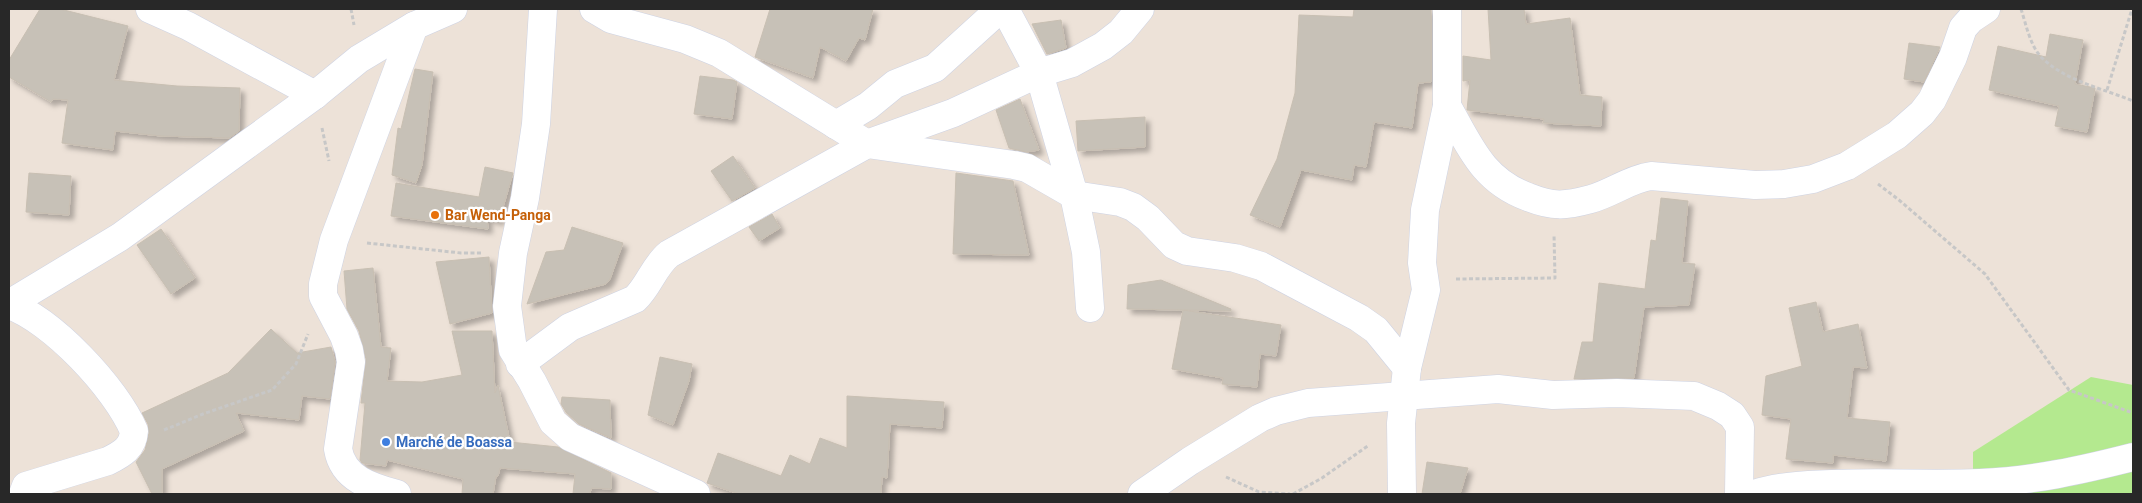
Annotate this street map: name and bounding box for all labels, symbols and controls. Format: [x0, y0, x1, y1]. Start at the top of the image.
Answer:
place label: Bar Wend-Panga [445, 207, 551, 223]
marker: Bar Wend-Panga [429, 209, 441, 221]
place label: Marché de Boassa [396, 434, 513, 450]
marker: Marché de Boassa [380, 436, 392, 448]

